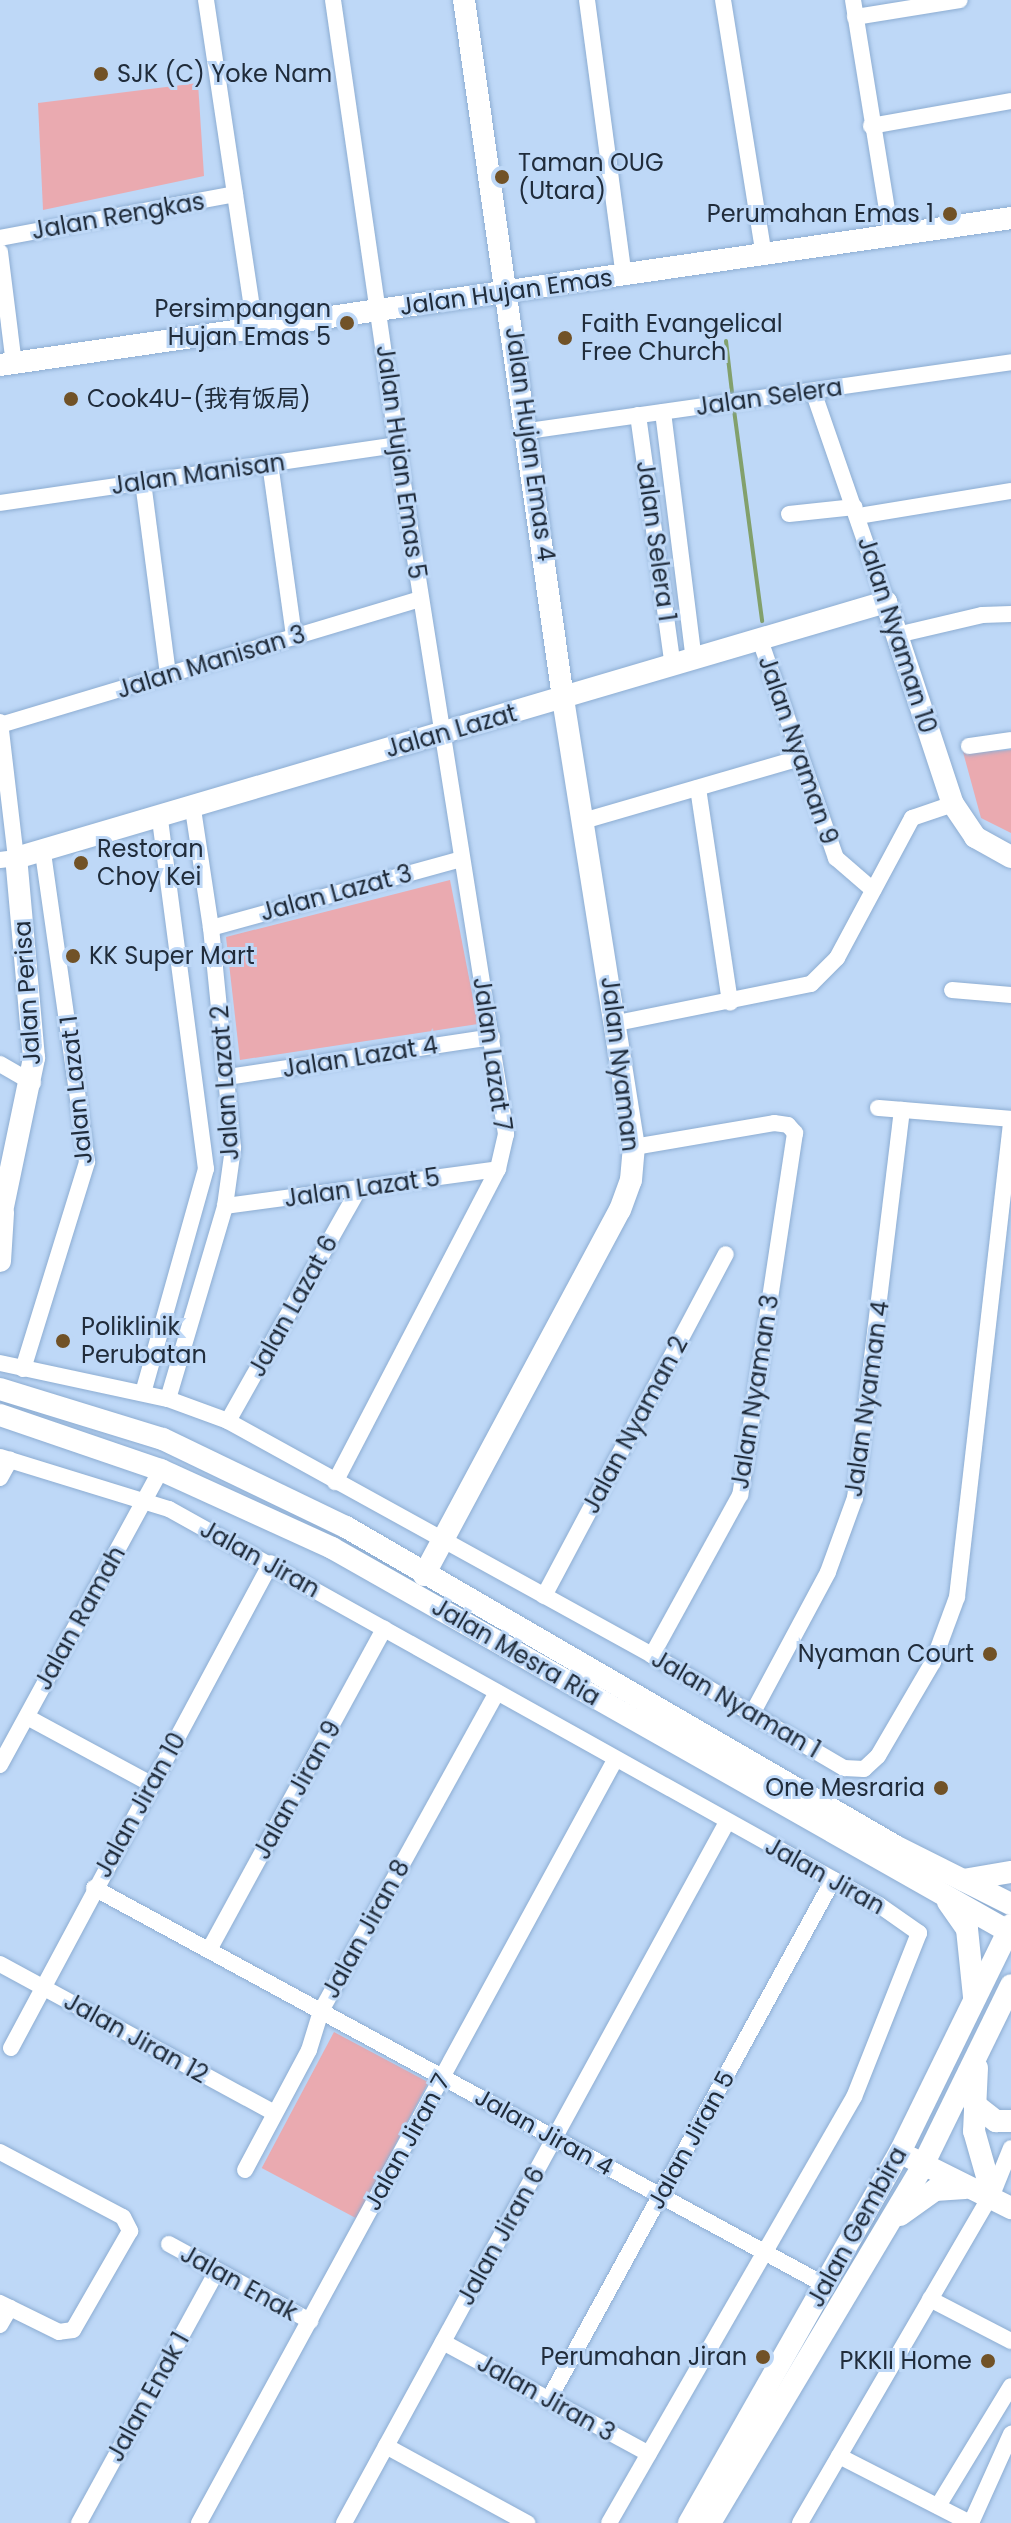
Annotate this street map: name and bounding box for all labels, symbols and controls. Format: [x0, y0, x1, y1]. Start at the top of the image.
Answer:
place label: SJK (C) Yoke Nam [117, 60, 332, 88]
marker: SJK (C) Yoke Nam [92, 65, 110, 83]
place label: Taman OUG (Utara) [518, 149, 664, 205]
marker: Taman OUG (Utara) [493, 168, 511, 186]
street label: Jalan Rengkas [29, 187, 207, 245]
place label: Perumahan Emas 1 [707, 200, 934, 228]
marker: Perumahan Emas 1 [941, 205, 959, 223]
street label: Jalan Hujan Emas [398, 263, 614, 321]
place label: Persimpangan Hujan Emas 5 [155, 295, 331, 351]
place label: Faith Evangelical Free Church [581, 310, 783, 366]
marker: Persimpangan Hujan Emas 5 [338, 314, 356, 332]
street label: Jalan Hujan Emas 4 [499, 325, 561, 563]
marker: Faith Evangelical Free Church [556, 329, 574, 347]
street label: Jalan Hujan Emas 5 [370, 343, 432, 581]
street label: Jalan Selera [694, 372, 844, 422]
place label: Cook4U-(我有饭局) [87, 385, 311, 413]
marker: Cook4U-(我有饭局) [62, 390, 80, 408]
street label: Jalan Manisan [109, 448, 287, 500]
street label: Jalan Selera 1 [630, 459, 682, 623]
street label: Jalan Nyaman 10 [852, 533, 942, 737]
street label: Jalan Manisan 3 [113, 620, 309, 704]
street label: Jalan Nyaman 9 [752, 652, 844, 848]
street label: Jalan Lazat [382, 699, 520, 763]
place label: Restoran Choy Kei [97, 835, 204, 891]
marker: Restoran Choy Kei [72, 854, 90, 872]
street label: Jalan Lazat 3 [257, 859, 415, 927]
street label: Jalan Perisa [8, 920, 46, 1066]
place label: KK Super Mart [89, 942, 255, 970]
marker: KK Super Mart [64, 947, 82, 965]
street label: Jalan Lazat 7 [467, 975, 517, 1133]
street label: Jalan Nyaman [595, 975, 645, 1153]
street label: Jalan Lazat 2 [205, 1004, 245, 1162]
street label: Jalan Lazat 1 [54, 1014, 98, 1166]
street label: Jalan Lazat 4 [280, 1031, 440, 1083]
street label: Jalan Lazat 5 [282, 1163, 442, 1213]
street label: Jalan Lazat 6 [242, 1230, 344, 1382]
street label: Jalan Nyaman 3 [725, 1293, 785, 1491]
street label: Jalan Nyaman 4 [839, 1299, 895, 1499]
place label: Poliklinik Perubatan [81, 1313, 207, 1369]
marker: Poliklinik Perubatan [52, 1330, 74, 1352]
street label: Jalan Nyaman 2 [576, 1332, 694, 1518]
street label: Jalan Jiran [195, 1514, 325, 1604]
street label: Jalan Ramah [29, 1541, 131, 1695]
street label: Jalan Mesra Ria [427, 1592, 605, 1712]
place label: Nyaman Court [798, 1640, 974, 1668]
street label: Jalan Nyaman 1 [647, 1644, 825, 1764]
marker: Nyaman Court [981, 1645, 999, 1663]
street label: Jalan Jiran 9 [247, 1716, 347, 1864]
street label: Jalan Jiran 10 [88, 1728, 192, 1882]
place label: One Mesraria [765, 1774, 925, 1802]
marker: One Mesraria [932, 1779, 950, 1797]
street label: Jalan Jiran [760, 1831, 890, 1921]
street label: Jalan Jiran 8 [316, 1855, 416, 2003]
street label: Jalan Jiran 12 [59, 1987, 213, 2089]
street label: Jalan Jiran 5 [641, 2066, 741, 2214]
street label: Jalan Jiran 7 [358, 2069, 456, 2215]
street label: Jalan Jiran 4 [470, 2082, 618, 2182]
street label: Jalan Gembira [801, 2142, 913, 2312]
street label: Jalan Jiran 6 [451, 2162, 551, 2310]
street label: Jalan Enak [176, 2239, 302, 2327]
street label: Jalan Enak 1 [101, 2327, 195, 2467]
place label: Perumahan Jiran [540, 2343, 747, 2371]
place label: PKKII Home [840, 2347, 972, 2375]
street label: Jalan Jiran 3 [472, 2348, 620, 2448]
marker: Perumahan Jiran [754, 2348, 772, 2366]
marker: PKKII Home [979, 2352, 997, 2370]

